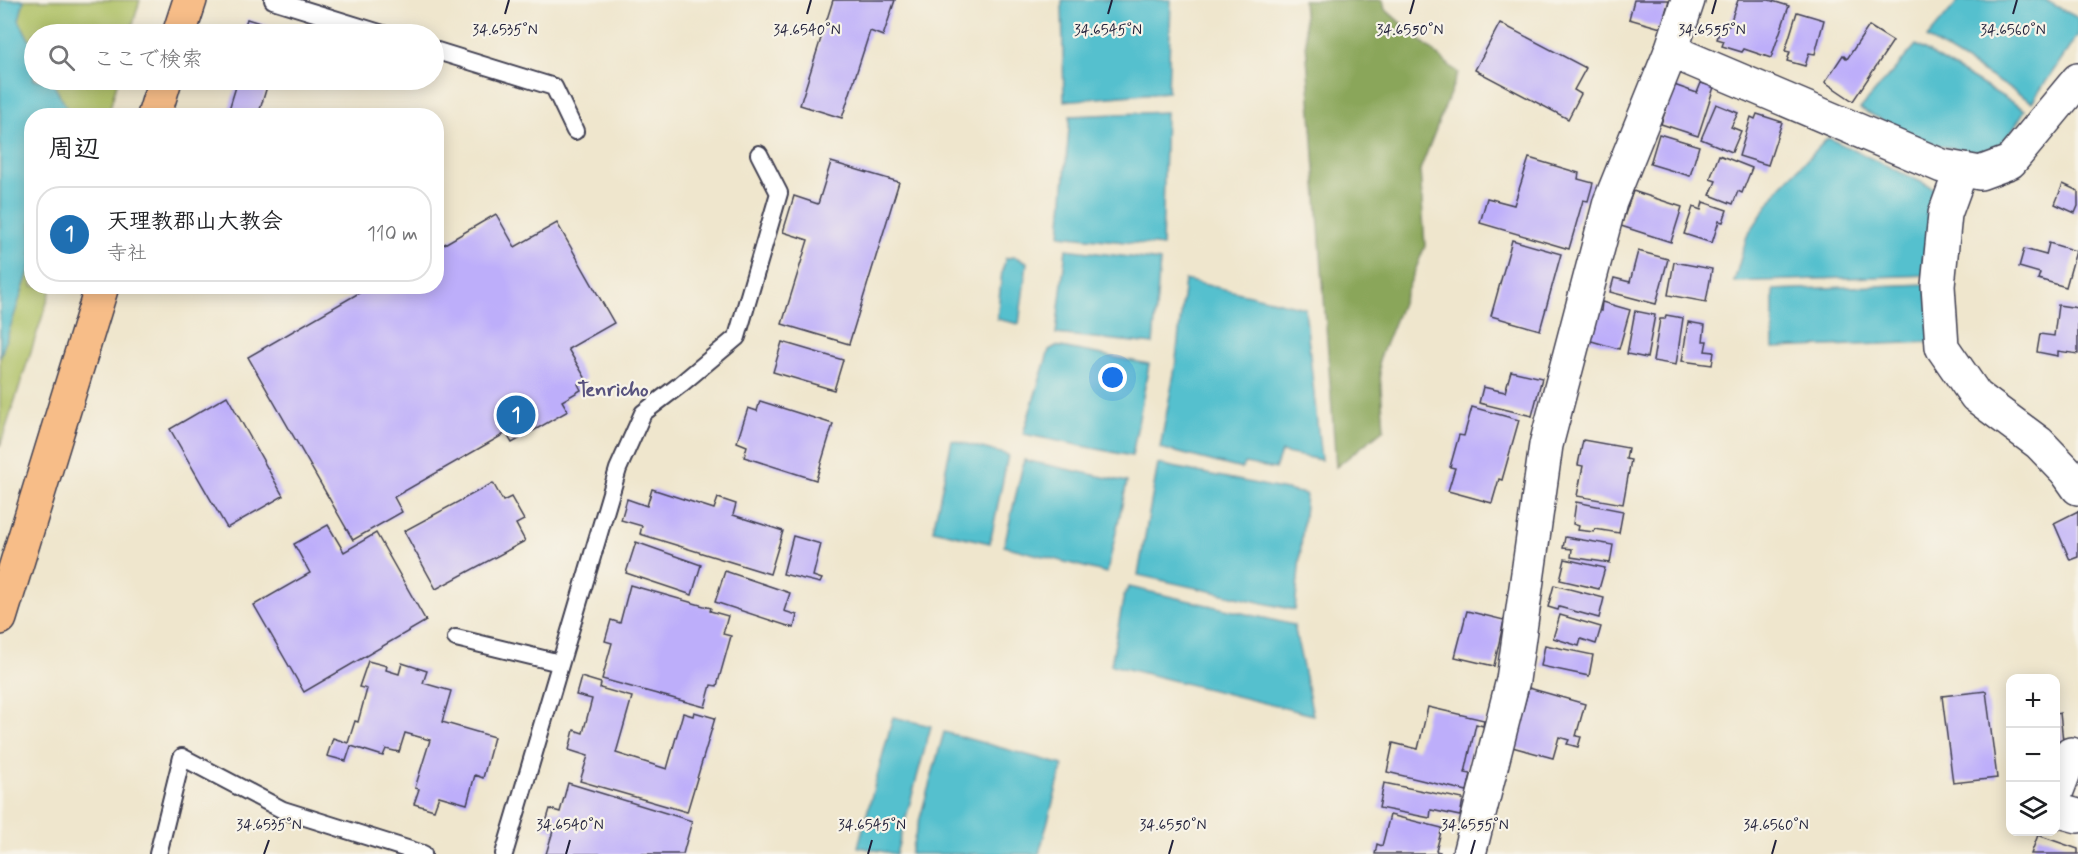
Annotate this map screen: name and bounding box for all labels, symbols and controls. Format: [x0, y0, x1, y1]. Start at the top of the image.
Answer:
text: 34.6535°N [472, 21, 538, 41]
text: 34.6540°N [773, 21, 841, 41]
text: 34.6545°N [1074, 21, 1142, 41]
text: 34.6550°N [1377, 21, 1443, 41]
text: 34.6555°N [1678, 21, 1746, 41]
text: 34.6560°N [1980, 21, 2046, 41]
search box [24, 24, 444, 90]
icon: search [45, 41, 78, 74]
text: ここで検索 [93, 46, 203, 74]
text: 周辺 [48, 133, 100, 167]
text: 天理教郡山大教会 [107, 208, 283, 236]
text: 1 [65, 221, 74, 248]
text: 110 m [367, 221, 418, 248]
text: 寺社 [107, 240, 147, 267]
your location [1098, 363, 1127, 392]
district label: Tenricho [577, 377, 649, 404]
pin: 1 [496, 392, 536, 438]
map controls [2006, 674, 2060, 836]
button: + [2006, 674, 2060, 728]
button: − [2006, 728, 2060, 782]
button: layers [2006, 782, 2060, 836]
text: 34.6535°N [236, 816, 302, 836]
text: 34.6540°N [536, 816, 604, 836]
text: 34.6545°N [838, 816, 906, 836]
text: 34.6550°N [1140, 816, 1206, 836]
text: 34.6555°N [1441, 816, 1509, 836]
text: 34.6560°N [1743, 816, 1809, 836]

